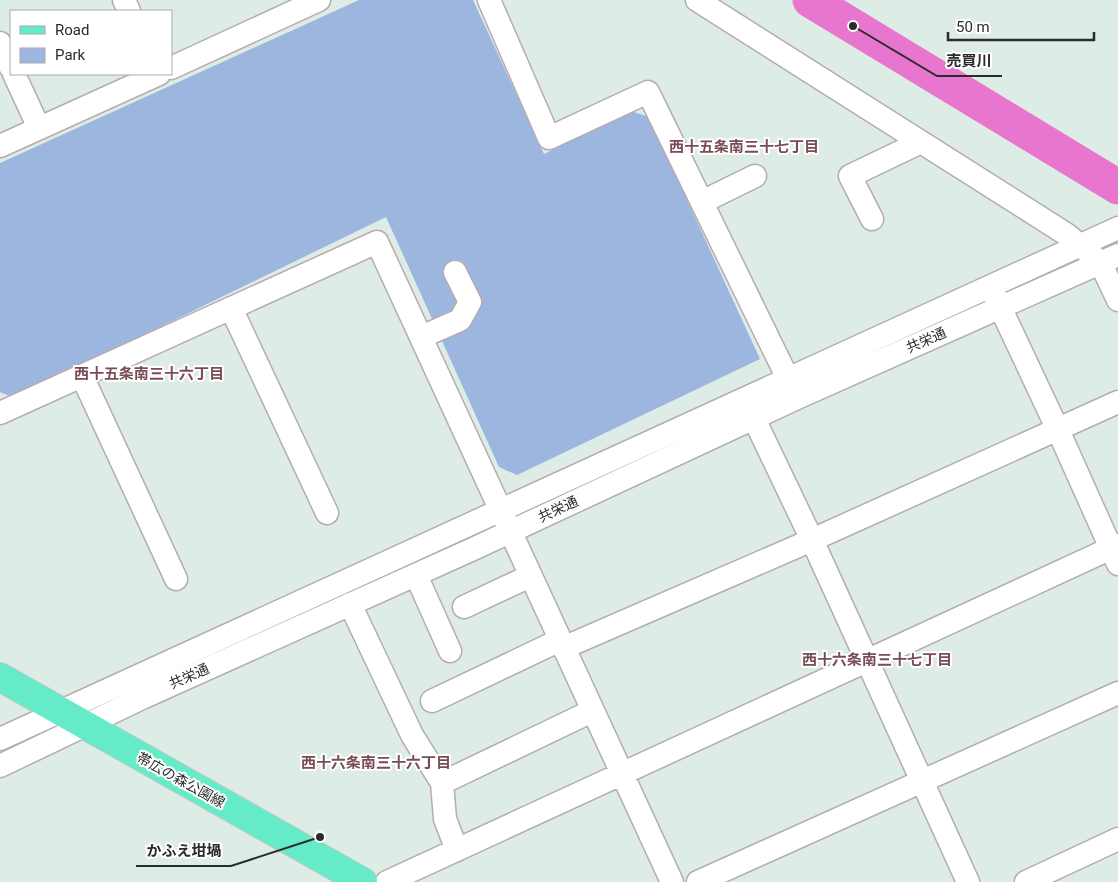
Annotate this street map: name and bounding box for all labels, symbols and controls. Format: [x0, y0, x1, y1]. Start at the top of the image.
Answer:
legend [10, 10, 172, 75]
scale bar [948, 10, 1094, 42]
text: 50 m [956, 18, 990, 36]
text: Road [55, 21, 89, 39]
text: Park [55, 46, 86, 64]
callout: 売買川 [937, 46, 1002, 76]
text: 売買川 [946, 52, 992, 70]
district label: 西十五条南三十七丁目 [669, 138, 819, 156]
street label: 共栄通 [904, 324, 948, 356]
district label: 西十五条南三十六丁目 [74, 365, 224, 383]
street label: 共栄通 [536, 493, 580, 525]
district label: 西十六条南三十七丁目 [802, 651, 952, 669]
street label: 共栄通 [167, 660, 211, 692]
street label: 帯広の森公園線 [134, 749, 228, 811]
district label: 西十六条南三十六丁目 [301, 754, 451, 772]
callout: かふえ坩堝 [136, 836, 231, 866]
text: かふえ坩堝 [146, 842, 222, 860]

